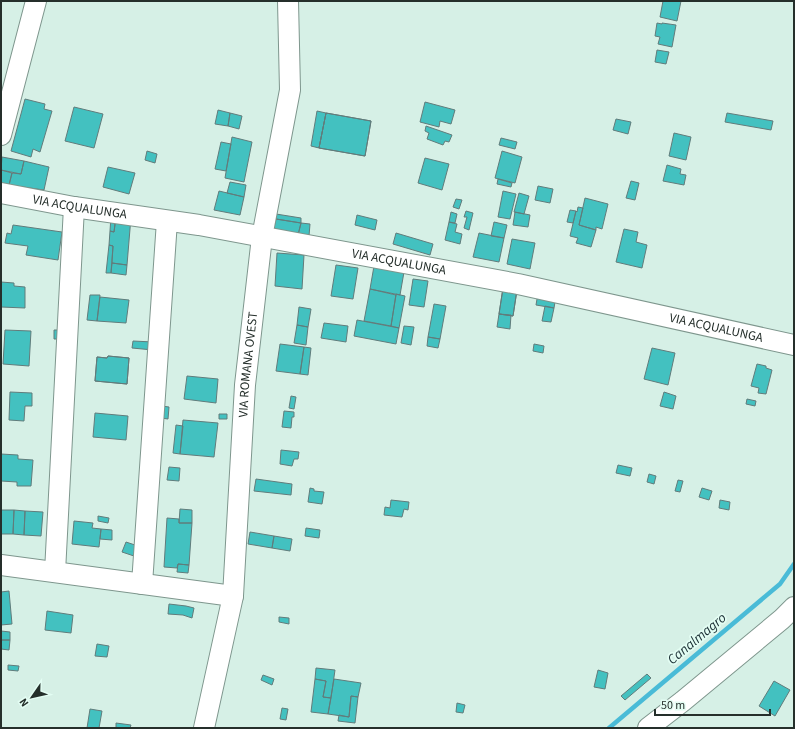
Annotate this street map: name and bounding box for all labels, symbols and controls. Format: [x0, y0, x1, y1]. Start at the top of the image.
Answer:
street label: VIA ACQUALUNGA [31, 190, 129, 224]
street label: VIA ACQUALUNGA [350, 244, 449, 280]
street label: VIA ACQUALUNGA [668, 309, 766, 347]
street label: VIA ROMANA OVEST [234, 311, 262, 418]
water label: Canalmagro [663, 608, 731, 670]
north arrow [12, 677, 52, 717]
scale bar [655, 691, 770, 717]
text: N [16, 695, 32, 710]
text: 50 m [661, 697, 685, 714]

